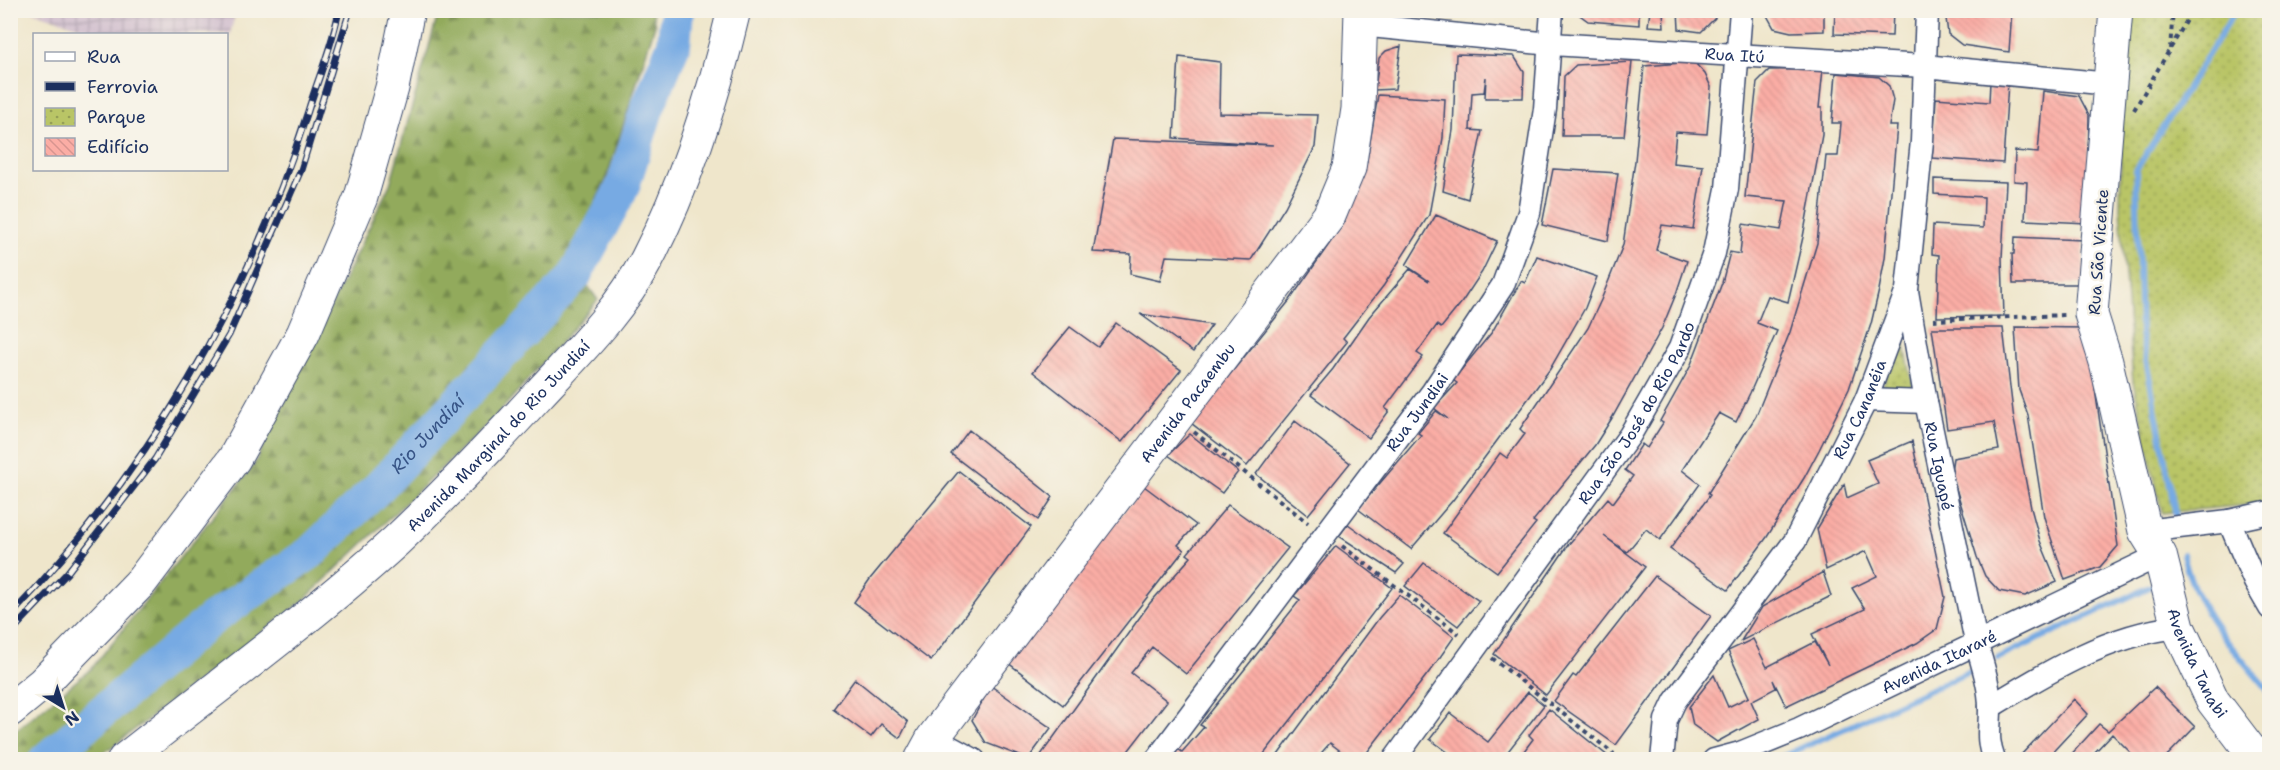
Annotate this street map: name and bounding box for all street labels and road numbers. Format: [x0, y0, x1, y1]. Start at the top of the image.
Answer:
street label: Rua Itú [1704, 43, 1765, 68]
street label: Rua São Vicente [2084, 188, 2113, 316]
street label: Rua São José do Rio Pardo [1573, 319, 1700, 509]
street label: Avenida Marginal do Rio Jundiaí [402, 336, 595, 536]
street label: Avenida Pacaembu [1135, 339, 1240, 467]
street label: Rua Cananéia [1828, 357, 1891, 463]
street label: Rua Jundiai [1381, 369, 1453, 456]
street label: Rua Iguapé [1919, 420, 1958, 512]
street label: Avenida Tanabi [2163, 606, 2232, 722]
street label: Avenida Itararé [1878, 625, 2000, 699]

